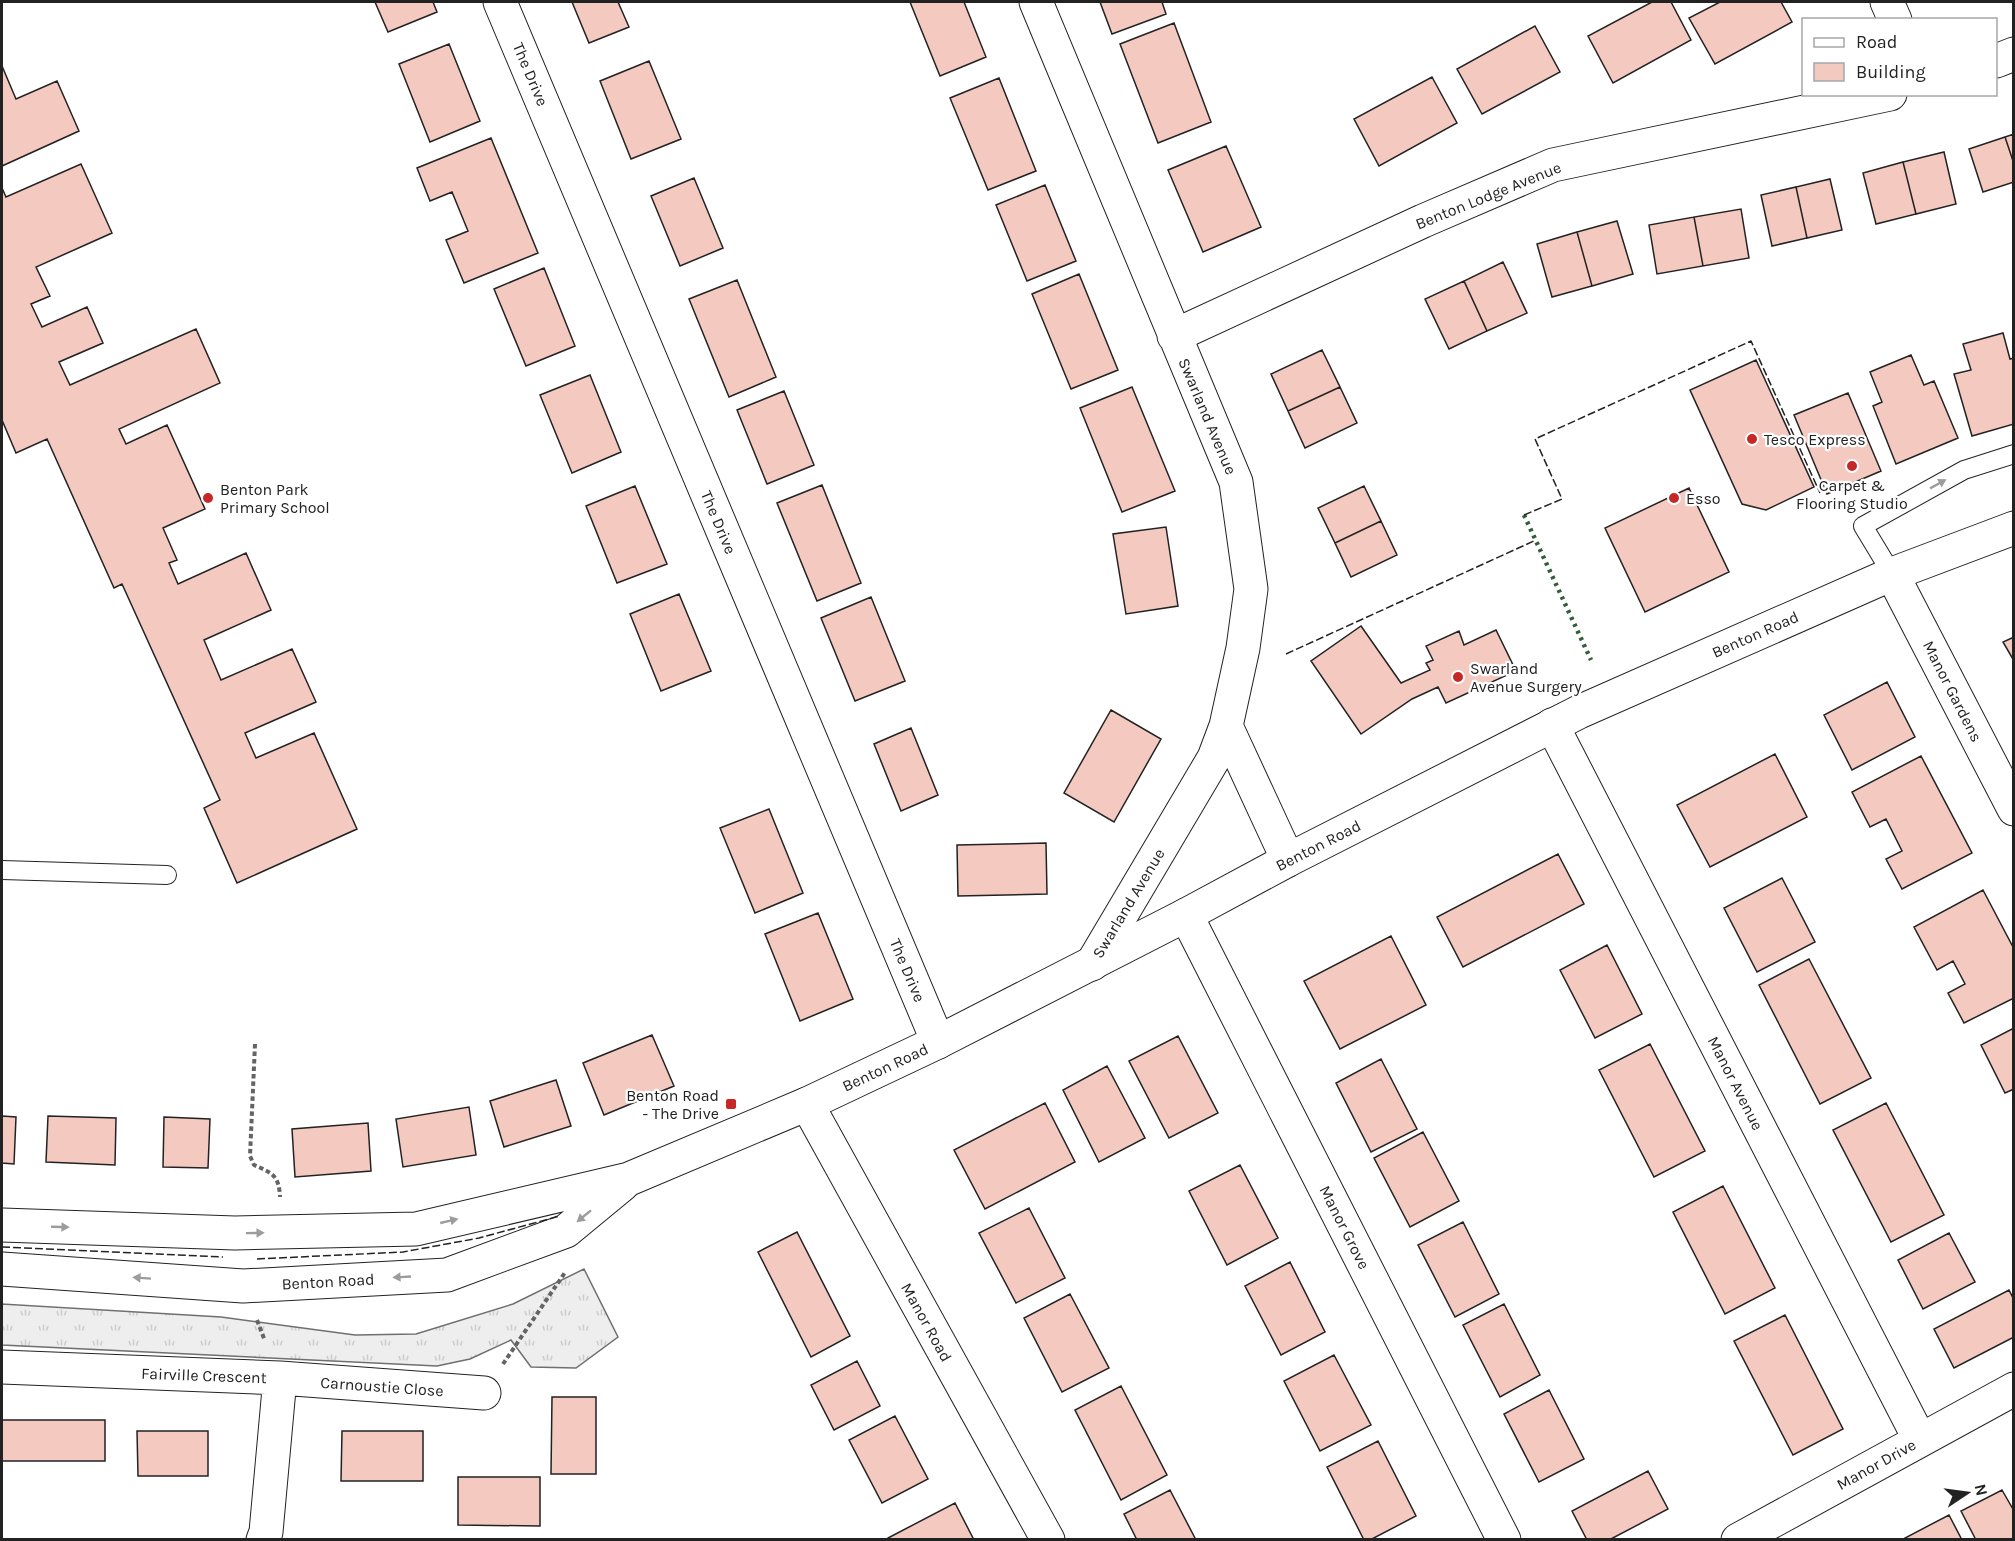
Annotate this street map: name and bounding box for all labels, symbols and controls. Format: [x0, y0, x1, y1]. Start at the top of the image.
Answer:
legend [1802, 18, 1997, 96]
text: Road [1856, 31, 1897, 53]
street label: The Drive [509, 40, 552, 109]
text: Building [1856, 61, 1926, 83]
street label: Benton Lodge Avenue [1413, 158, 1564, 233]
street label: Swarland Avenue [1174, 355, 1241, 477]
place label: Tesco Express [1764, 430, 1866, 449]
marker: Tesco Express [1745, 432, 1759, 446]
marker: Carpet & Flooring Studio [1845, 459, 1859, 473]
place label: Carpet & Flooring Studio [1796, 476, 1908, 513]
one-way arrow [1930, 479, 1947, 489]
place label: Benton Park Primary School [220, 480, 330, 517]
street label: The Drive [697, 488, 740, 557]
place label: Esso [1686, 489, 1721, 508]
marker: Benton Park Primary School [201, 491, 215, 505]
marker: Esso [1667, 491, 1681, 505]
street label: Benton Road [1709, 607, 1801, 662]
street label: Manor Gardens [1919, 637, 1986, 745]
place label: Swarland Avenue Surgery [1470, 659, 1582, 696]
marker: Swarland Avenue Surgery [1451, 670, 1465, 684]
street label: Benton Road [1273, 816, 1364, 875]
street label: Swarland Avenue [1088, 845, 1169, 962]
street label: The Drive [886, 936, 929, 1005]
street label: Manor Avenue [1704, 1033, 1767, 1133]
street label: Benton Road [839, 1039, 931, 1096]
place label: Benton Road - The Drive [626, 1086, 719, 1123]
marker: Benton Road - The Drive [724, 1097, 738, 1111]
street label: Manor Grove [1315, 1182, 1374, 1272]
one-way arrow [576, 1210, 592, 1223]
one-way arrow [440, 1216, 458, 1226]
one-way arrow [50, 1222, 69, 1232]
one-way arrow [245, 1228, 264, 1238]
street label: Benton Road [281, 1270, 375, 1293]
one-way arrow [393, 1273, 412, 1282]
one-way arrow [133, 1274, 152, 1283]
street label: Manor Road [897, 1280, 956, 1365]
street label: Fairville Crescent [141, 1364, 267, 1387]
street label: Carnoustie Close [320, 1373, 444, 1400]
street label: Manor Drive [1833, 1435, 1919, 1494]
north arrow [1937, 1463, 1997, 1523]
text: N [1971, 1482, 1992, 1497]

